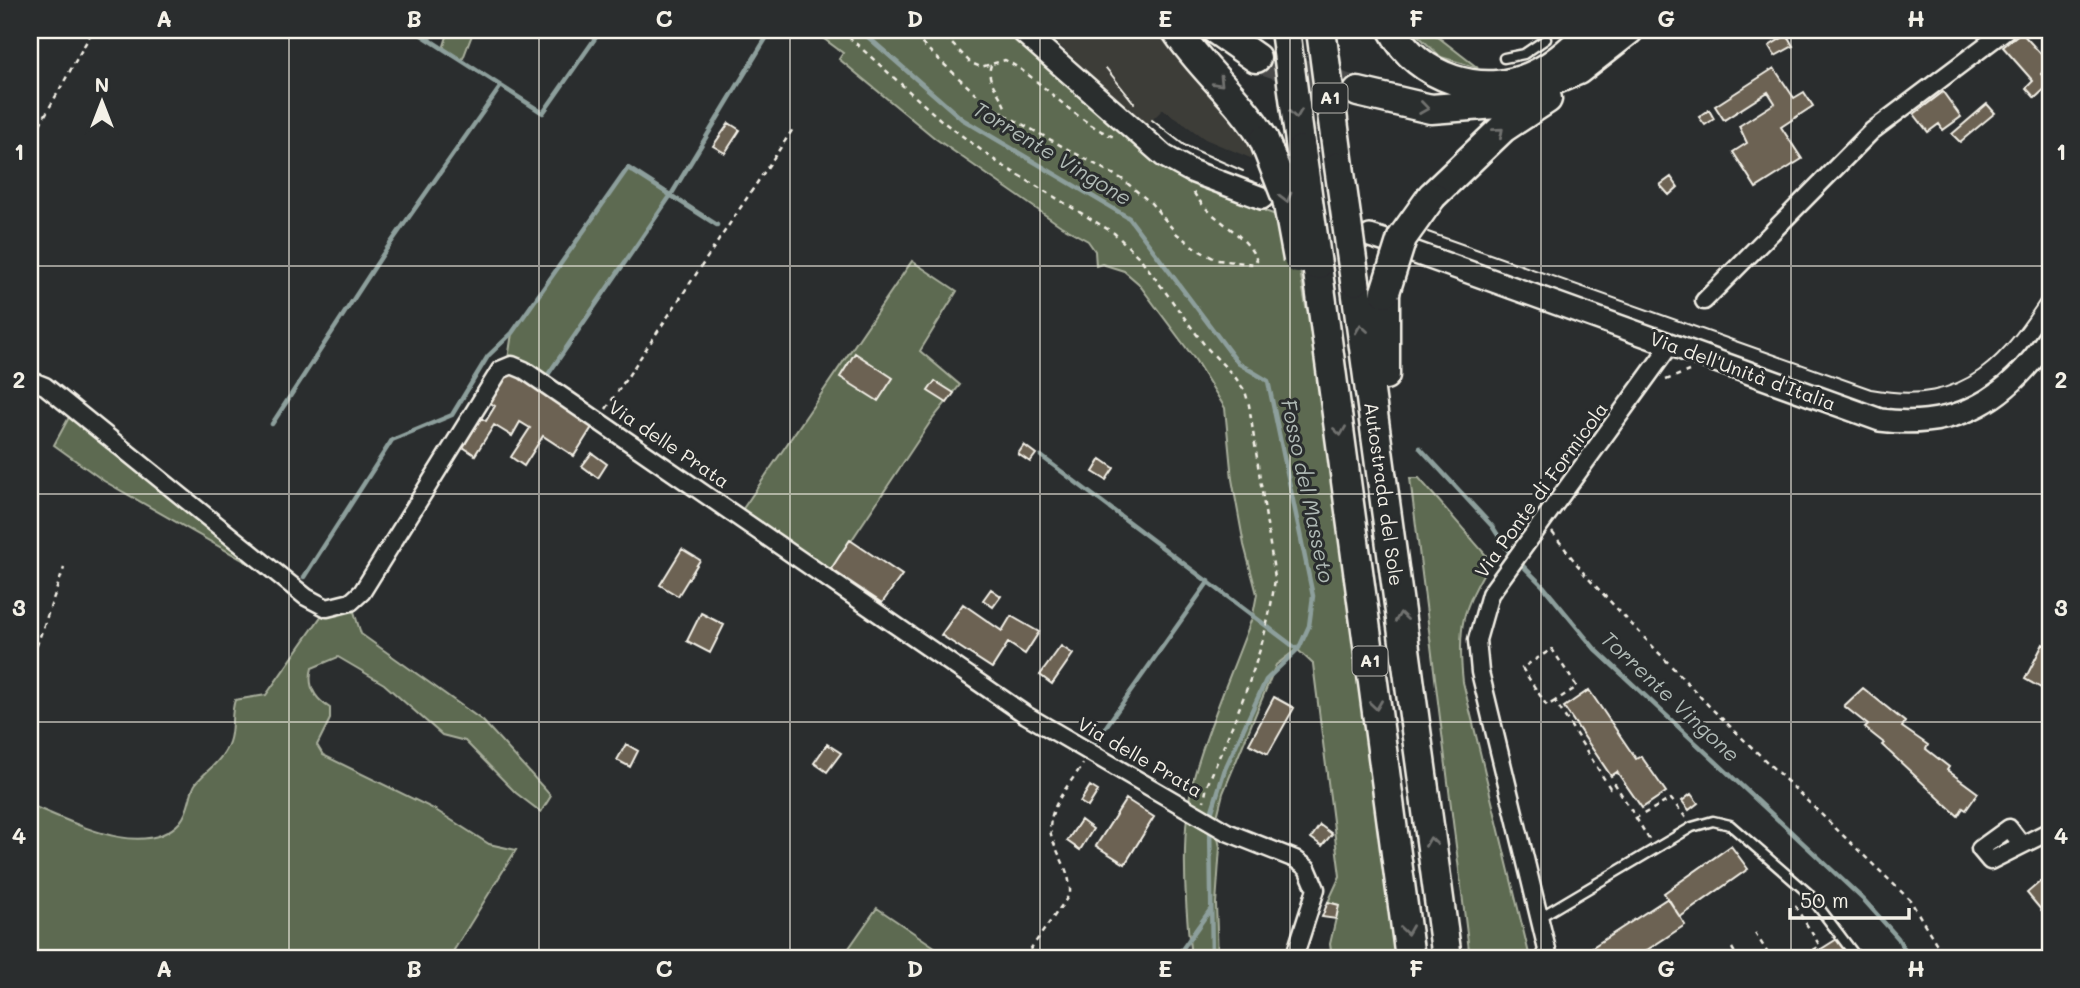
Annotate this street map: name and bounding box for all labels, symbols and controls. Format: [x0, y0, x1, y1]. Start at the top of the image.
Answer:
text: A [156, 3, 172, 33]
text: B [406, 3, 422, 33]
text: C [655, 3, 673, 33]
text: D [907, 3, 923, 33]
text: E [1158, 3, 1172, 33]
text: F [1409, 3, 1423, 33]
text: G [1657, 3, 1675, 33]
text: H [1907, 3, 1925, 33]
north arrow [66, 66, 136, 136]
text: N [95, 72, 109, 97]
one-way arrow [1211, 74, 1224, 87]
road number: A1 [1312, 84, 1348, 113]
water label: Torrente Vingone [969, 95, 1137, 211]
one-way arrow [1418, 100, 1430, 115]
one-way arrow [1289, 108, 1304, 120]
one-way arrow [1491, 128, 1504, 140]
text: 1 [14, 136, 24, 166]
text: 1 [2056, 136, 2066, 166]
one-way arrow [1278, 192, 1293, 204]
one-way arrow [1354, 323, 1369, 335]
street label: Via dell'Unità d'Italia [1647, 325, 1840, 416]
text: 2 [13, 364, 25, 394]
text: 2 [2055, 364, 2067, 394]
street label: Via delle Prata [604, 394, 734, 493]
water label: Fosso del Masseto [1276, 396, 1341, 585]
street label: Via Ponte di Formicola [1468, 397, 1613, 582]
street label: Autostrada del Sole [1359, 400, 1410, 587]
one-way arrow [1332, 425, 1347, 437]
text: 3 [12, 592, 26, 622]
text: 3 [2054, 592, 2068, 622]
one-way arrow [1393, 611, 1408, 623]
water label: Torrente Vingone [1596, 625, 1746, 767]
road number: A1 [1352, 646, 1388, 676]
one-way arrow [1369, 699, 1384, 711]
street label: Via delle Prata [1073, 711, 1207, 802]
text: 4 [12, 820, 26, 850]
text: 4 [2054, 820, 2068, 850]
one-way arrow [1424, 836, 1439, 848]
scale bar [1790, 876, 1909, 920]
text: 50 m [1800, 886, 1849, 913]
one-way arrow [1399, 925, 1414, 936]
text: A [156, 953, 172, 983]
text: B [406, 953, 422, 983]
text: C [655, 953, 673, 983]
text: D [907, 953, 923, 983]
text: E [1158, 953, 1172, 983]
text: F [1409, 953, 1423, 983]
text: G [1657, 953, 1675, 983]
text: H [1907, 953, 1925, 983]

